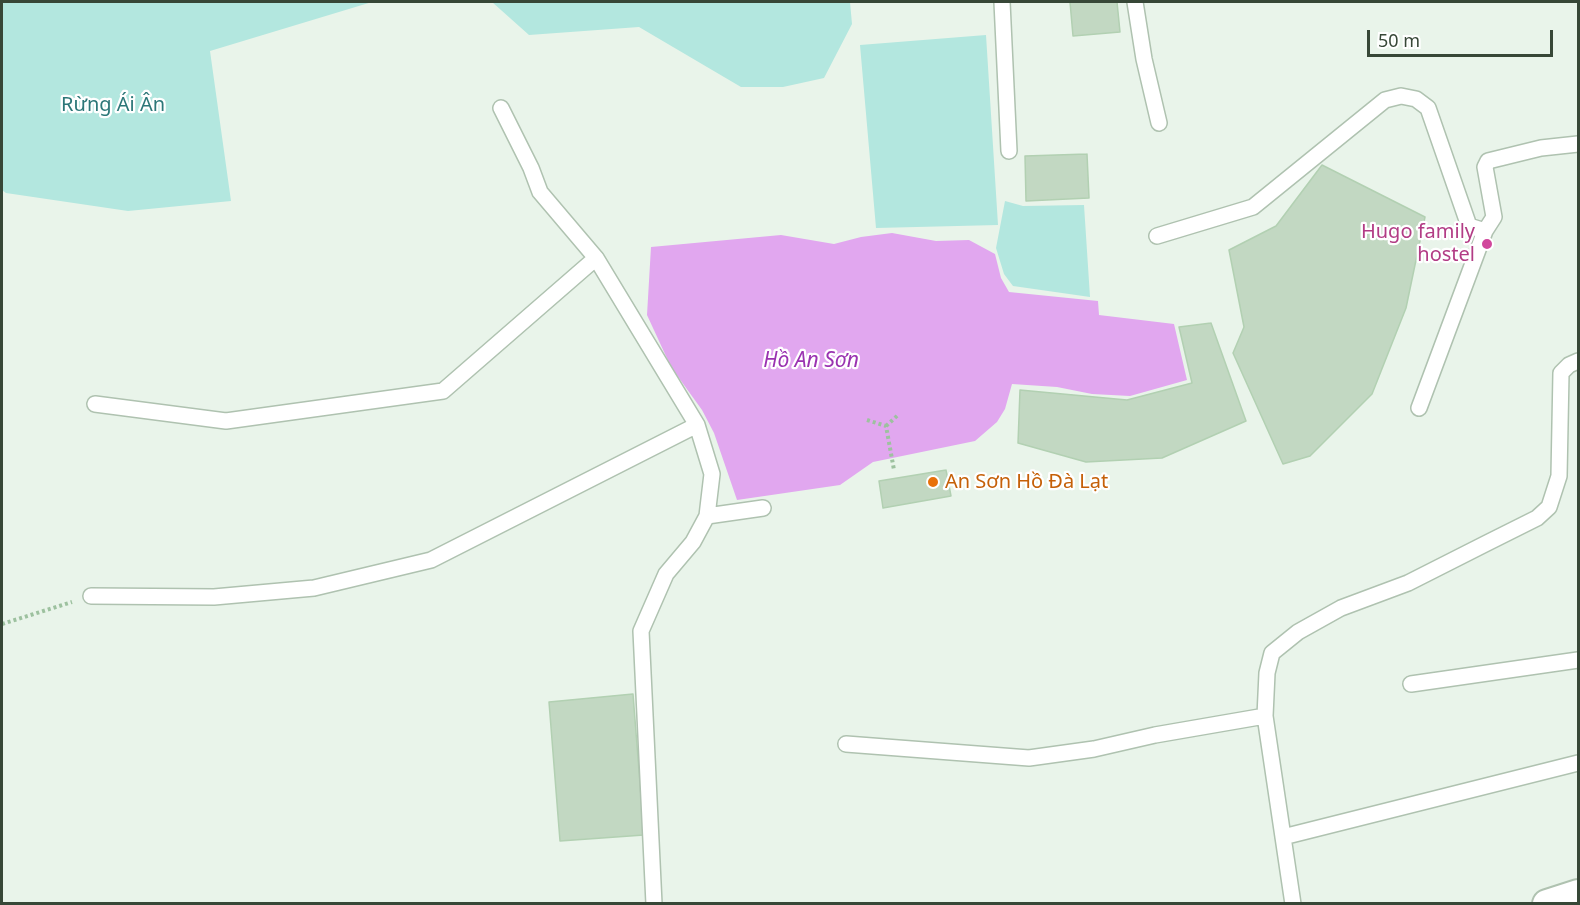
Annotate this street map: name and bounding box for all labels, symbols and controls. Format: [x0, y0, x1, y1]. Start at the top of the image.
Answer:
scale bar [1370, 18, 1556, 56]
text: 50 m [1378, 28, 1420, 52]
park label: Rừng Ái Ân [61, 93, 165, 117]
place label: Hugo family hostel [1361, 220, 1475, 267]
marker: Hugo family hostel [1480, 237, 1494, 251]
water label: Hồ An Sơn [763, 348, 859, 374]
place label: An Sơn Hồ Đà Lạt [945, 470, 1108, 494]
marker: An Sơn Hồ Đà Lạt [926, 475, 940, 489]

